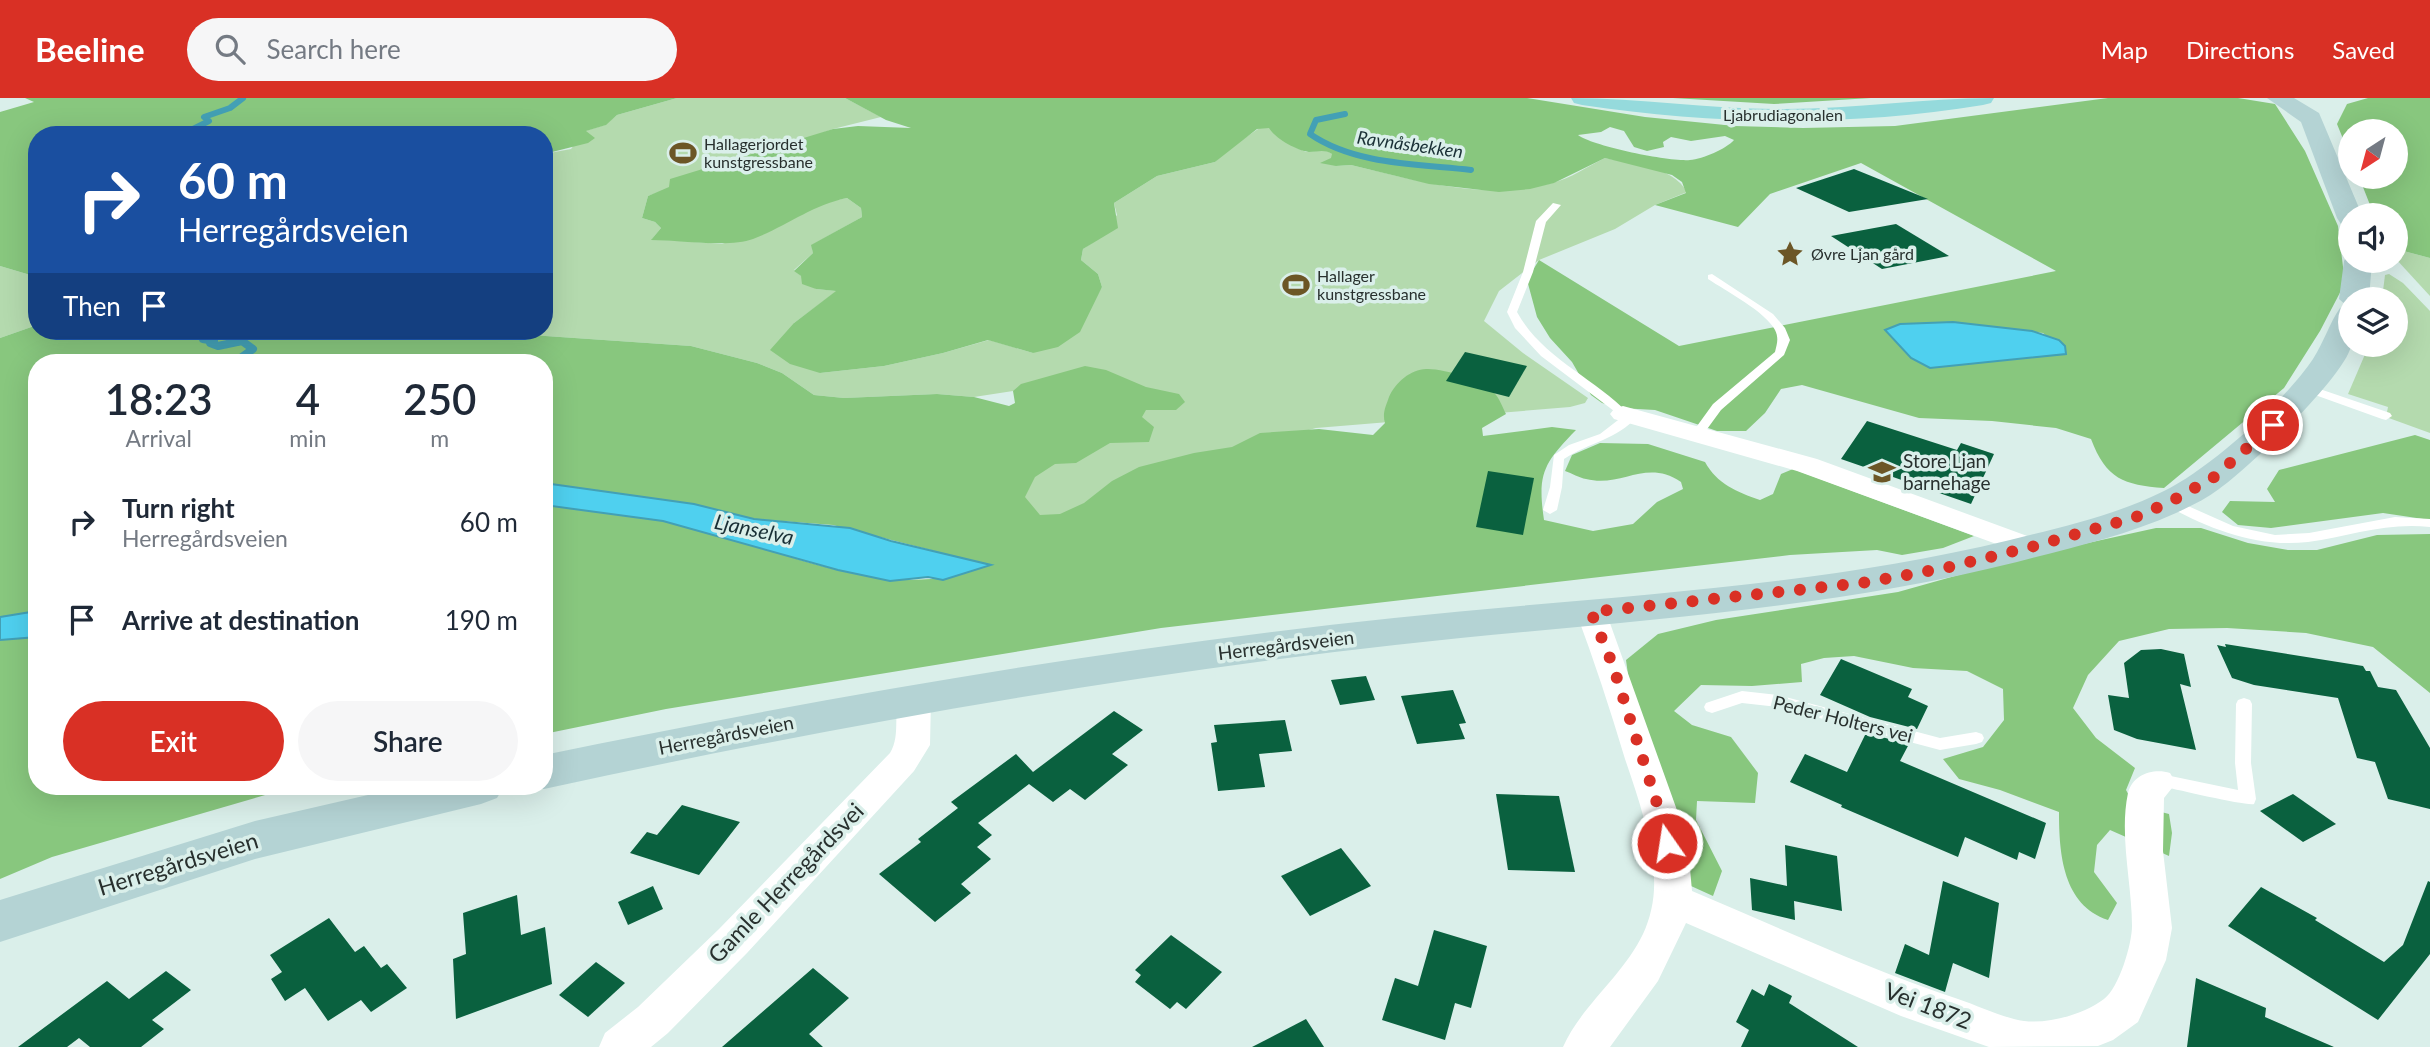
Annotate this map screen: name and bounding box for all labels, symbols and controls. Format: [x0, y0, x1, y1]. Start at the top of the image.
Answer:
search box [187, 18, 677, 81]
text: Beeline [35, 29, 145, 69]
icon: search [211, 30, 249, 68]
text: Search here [267, 33, 401, 65]
text: Map [2101, 35, 2148, 64]
text: Directions [2186, 35, 2294, 64]
text: Saved [2332, 35, 2395, 64]
street label: Ljabrudiagonalen [1723, 105, 1843, 124]
north arrow [2338, 119, 2408, 189]
map controls [2338, 119, 2408, 357]
water label: Ravnåsbekken [1356, 126, 1464, 162]
place label: Hallagerjordet kunstgressbane [704, 134, 813, 171]
sports icon: Hallagerjordet kunstgressbane [668, 138, 698, 168]
text: 60 m [178, 151, 288, 209]
icon: right [63, 154, 154, 245]
button: sound [2338, 203, 2408, 273]
text: Herregårdsveien [178, 210, 409, 249]
place icon: Øvre Ljan gård [1775, 239, 1805, 269]
place label: Øvre Ljan gård [1811, 244, 1914, 263]
place label: Hallager kunstgressbane [1317, 266, 1426, 303]
sports icon: Hallager kunstgressbane [1281, 270, 1311, 300]
icon: arrive [135, 287, 173, 325]
button: layers [2338, 287, 2408, 357]
text: Then [63, 290, 121, 322]
text: 18:23 [105, 374, 213, 424]
text: 4 [296, 374, 320, 424]
text: 250 [403, 374, 476, 424]
pin [2243, 395, 2303, 455]
icon: arrive [2254, 406, 2292, 444]
text: Arrival [126, 424, 192, 452]
text: min [289, 424, 327, 452]
text: m [430, 424, 449, 452]
place label: Store Ljan barnehage [1903, 449, 1990, 494]
school or university icon: Store Ljan barnehage [1867, 457, 1897, 487]
text: Turn right [122, 492, 235, 524]
icon: right [63, 503, 101, 541]
text: 60 m [460, 506, 518, 538]
water label: Ljanselva [712, 508, 796, 549]
text: Herregårdsveien [122, 524, 288, 552]
icon: arrive [63, 601, 101, 639]
text: Arrive at destination [122, 604, 359, 636]
text: 190 m [445, 604, 518, 636]
street label: Herregårdsveien [1217, 625, 1355, 664]
street label: Peder Holters vei [1771, 690, 1915, 747]
button: Exit [63, 701, 284, 781]
button: Share [298, 701, 518, 781]
street label: Herregårdsveien [656, 710, 795, 759]
street label: Gamle Herregårdsvei [702, 797, 869, 968]
position arrow [1630, 806, 1704, 880]
street label: Herregårdsveien [94, 825, 261, 901]
street label: Vei 1872 [1881, 976, 1976, 1034]

